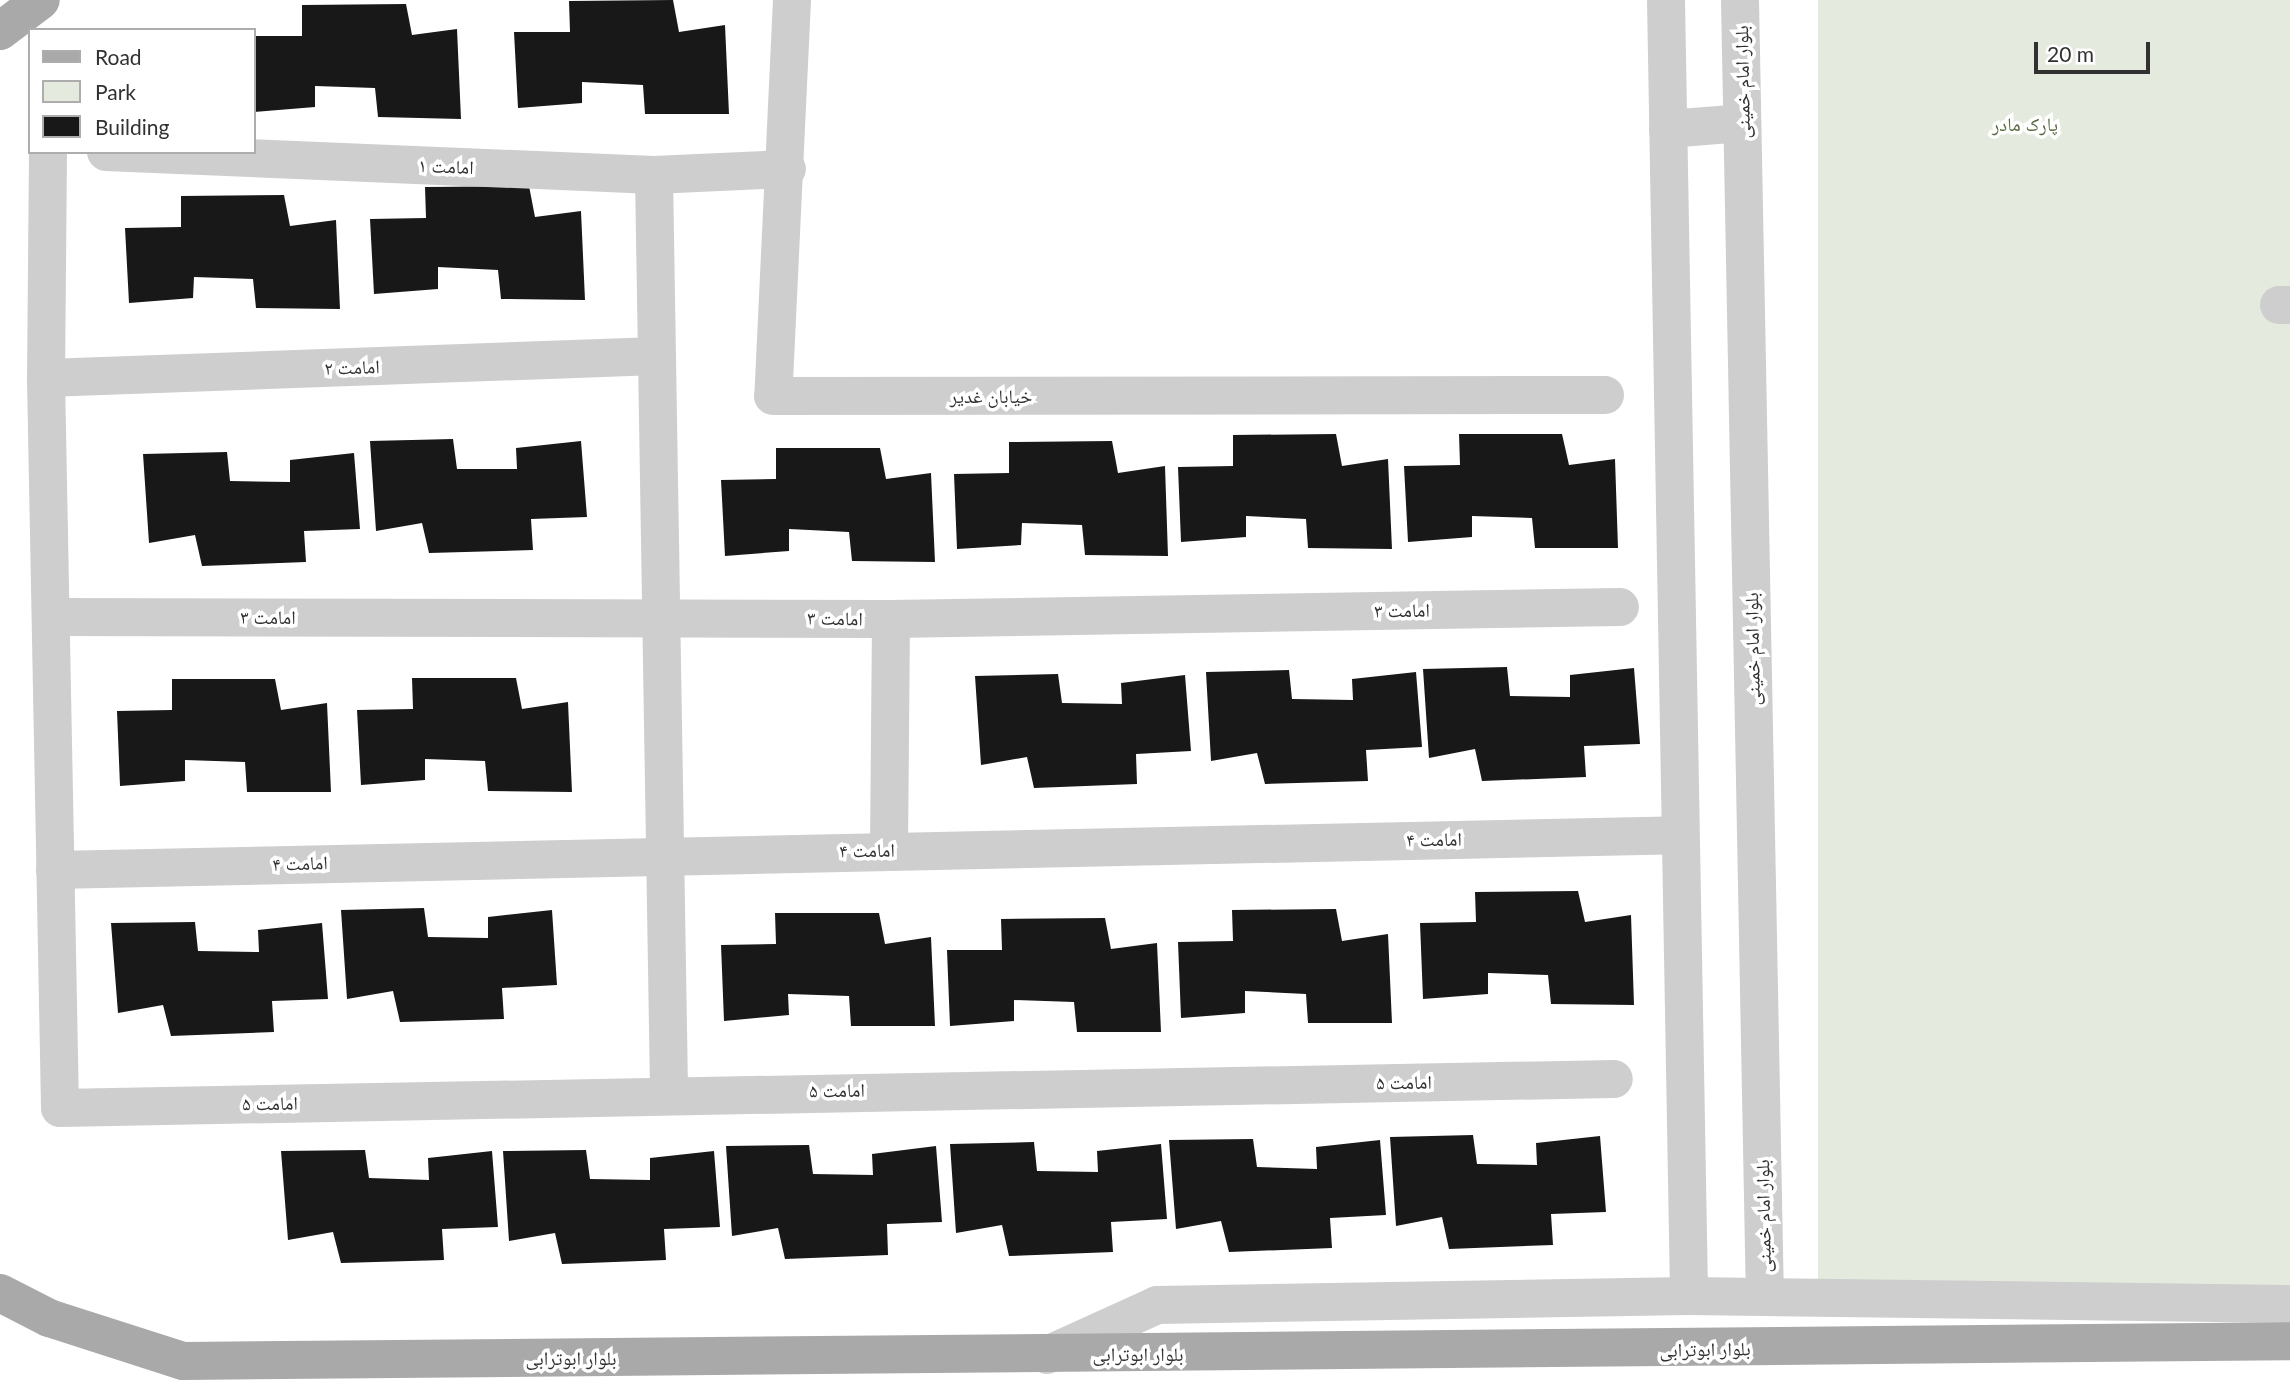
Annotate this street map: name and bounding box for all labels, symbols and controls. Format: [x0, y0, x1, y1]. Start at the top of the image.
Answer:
street label: بلوار امام خمینی [1730, 25, 1754, 139]
legend [28, 28, 256, 154]
scale bar [2038, 28, 2154, 72]
text: 20 m [2047, 41, 2094, 66]
text: Road [95, 44, 142, 69]
text: Park [95, 79, 136, 104]
park label: پارک مادر [1992, 113, 2058, 135]
text: Building [95, 114, 170, 139]
street label: امامت ۱ [418, 154, 474, 178]
street label: امامت ۲ [324, 355, 380, 379]
street label: خیابان غدیر [950, 385, 1032, 407]
street label: بلوار امام خمینی [1740, 592, 1764, 706]
street label: امامت ۳ [1374, 598, 1430, 622]
street label: امامت ۳ [240, 606, 296, 628]
street label: امامت ۳ [807, 606, 863, 630]
street label: امامت ۴ [1406, 827, 1462, 851]
street label: امامت ۴ [839, 838, 895, 862]
street label: امامت ۴ [272, 851, 328, 875]
street label: امامت ۵ [1376, 1070, 1432, 1094]
street label: امامت ۵ [809, 1078, 865, 1102]
street label: امامت ۵ [242, 1091, 298, 1115]
street label: بلوار امام خمینی [1751, 1159, 1775, 1273]
street label: بلوار ابوترابی [1659, 1337, 1751, 1361]
street label: بلوار ابوترابی [1092, 1343, 1184, 1365]
street label: بلوار ابوترابی [525, 1347, 617, 1369]

